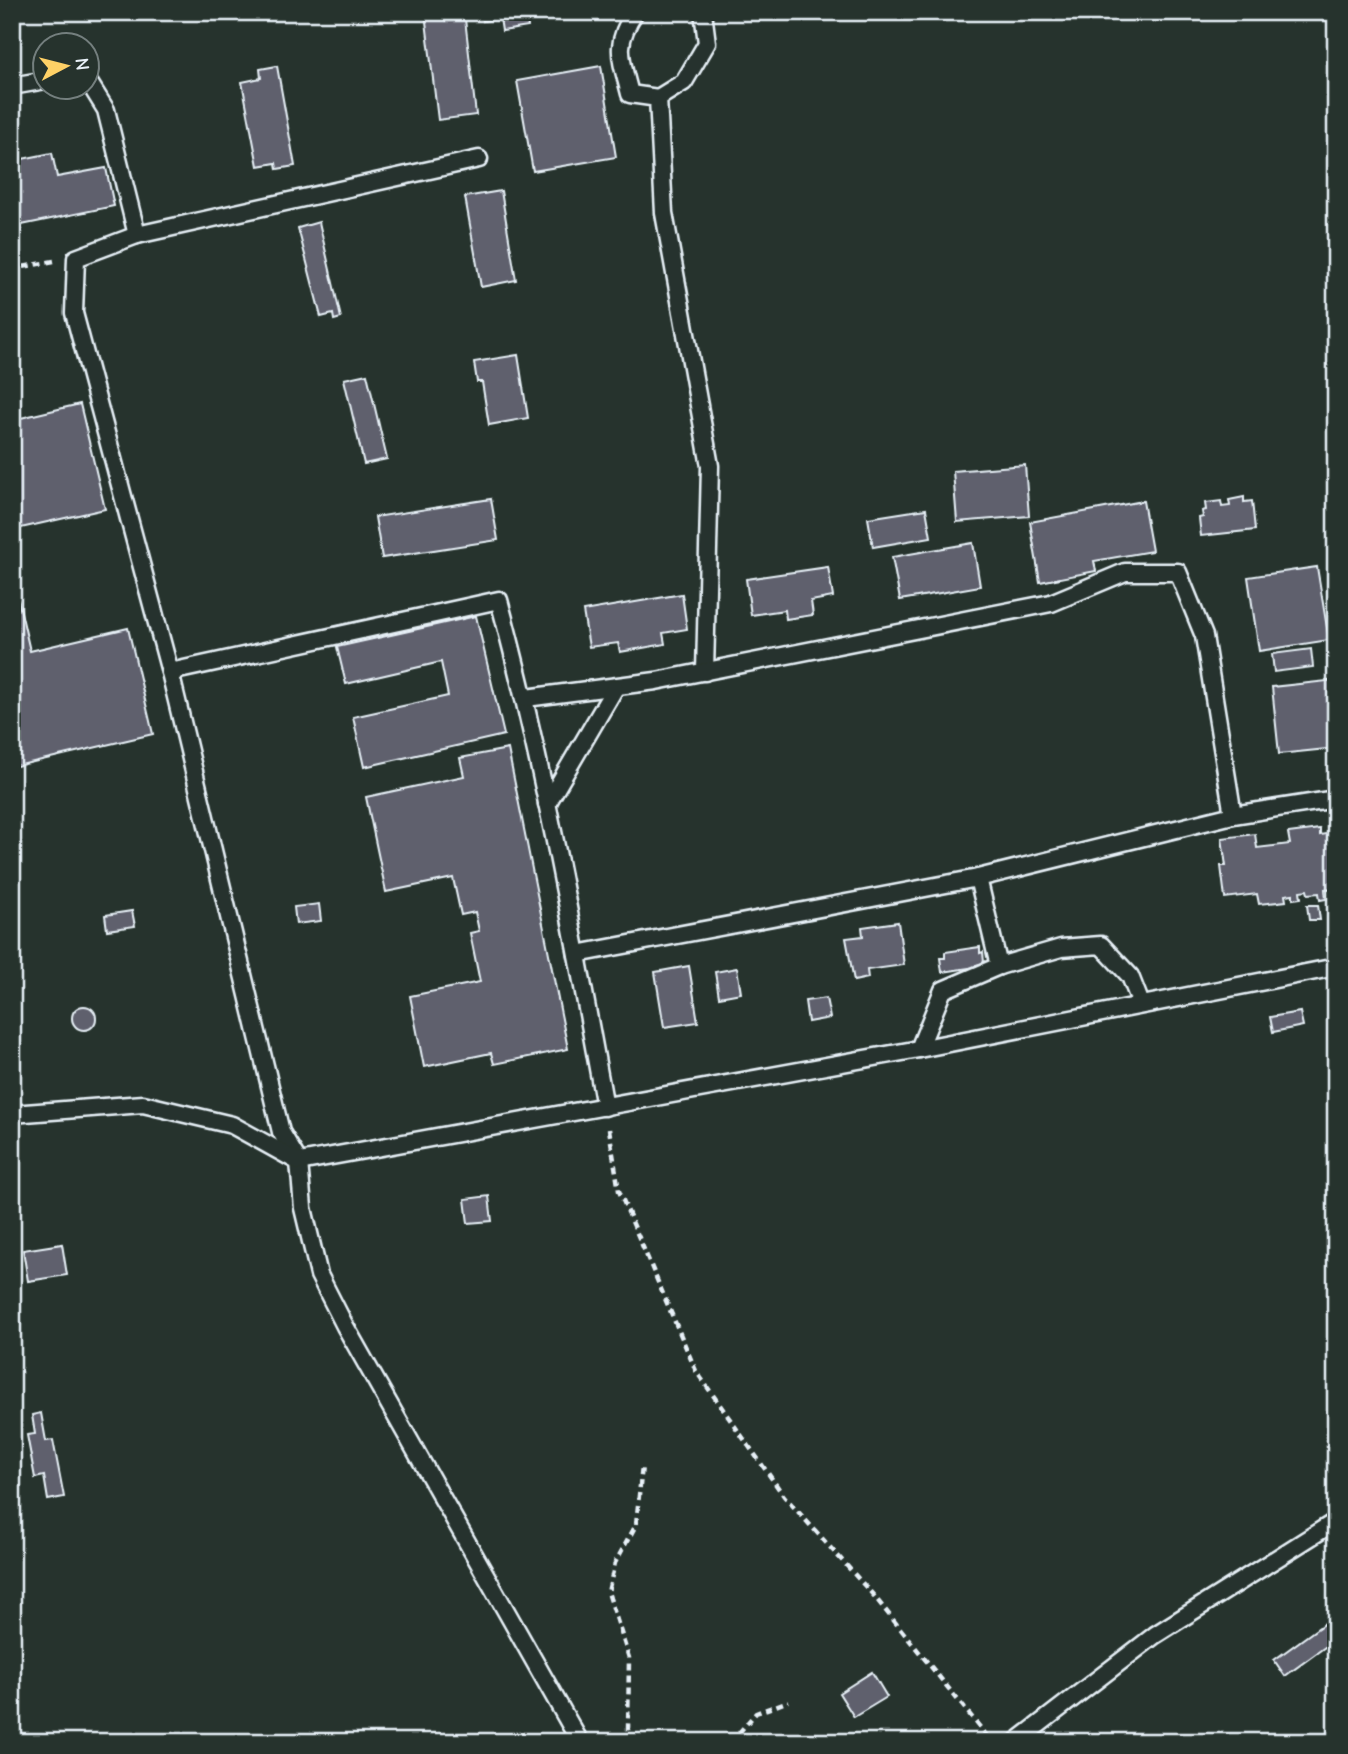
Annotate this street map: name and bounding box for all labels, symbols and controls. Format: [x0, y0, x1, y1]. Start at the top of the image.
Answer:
north arrow [32, 32, 102, 102]
text: N [70, 57, 94, 72]

